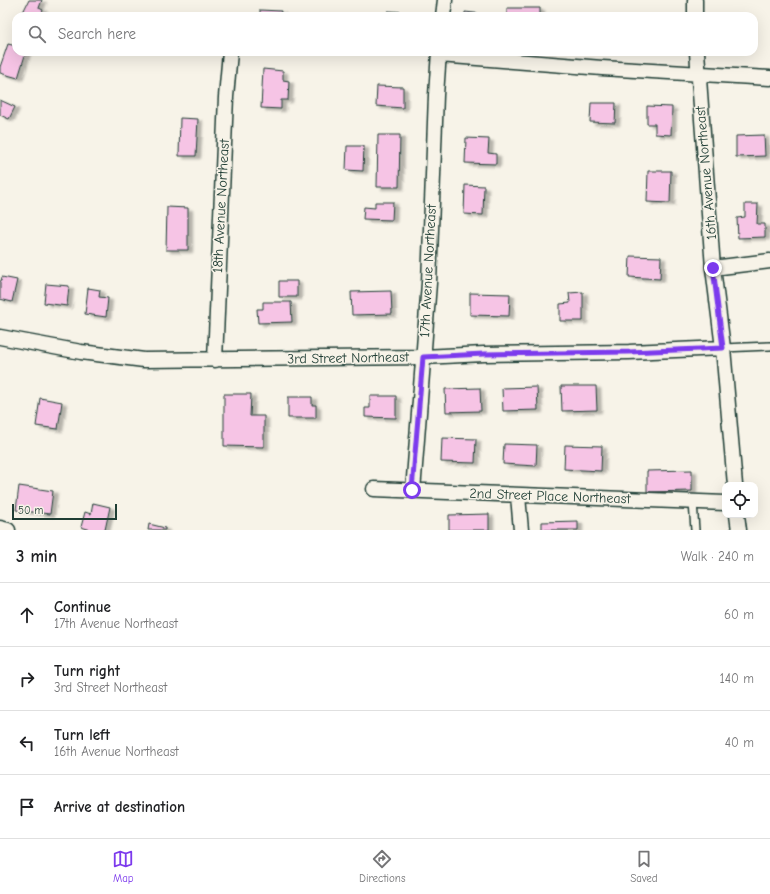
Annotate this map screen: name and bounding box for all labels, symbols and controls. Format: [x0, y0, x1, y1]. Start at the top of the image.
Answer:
search box [12, 12, 758, 56]
icon: search [26, 23, 48, 45]
text: Search here [58, 25, 136, 43]
street label: 16th Avenue Northeast [692, 104, 720, 241]
street label: 18th Avenue Northeast [209, 138, 233, 273]
street label: 17th Avenue Northeast [416, 203, 440, 338]
route end [704, 259, 722, 277]
street label: 3rd Street Northeast [287, 348, 410, 368]
route start [403, 481, 421, 499]
map controls [722, 482, 758, 518]
button: locate [722, 482, 758, 518]
street label: 2nd Street Place Northeast [469, 485, 632, 507]
scale bar [12, 502, 117, 521]
text: 50 m [18, 504, 43, 517]
text: 3 min [16, 547, 57, 566]
text: Walk · 240 m [681, 549, 754, 564]
text: Continue [54, 598, 111, 616]
icon: ahead [16, 604, 38, 626]
text: 60 m [724, 607, 754, 622]
text: 17th Avenue Northeast [54, 616, 178, 631]
text: Turn right [54, 662, 120, 680]
icon: right [16, 668, 38, 690]
text: 140 m [720, 671, 754, 686]
text: 3rd Street Northeast [54, 680, 167, 695]
text: Turn left [54, 726, 110, 744]
icon: left [16, 732, 38, 754]
text: 40 m [725, 735, 754, 750]
text: 16th Avenue Northeast [54, 744, 179, 759]
icon: arrive [16, 796, 38, 818]
text: Arrive at destination [54, 798, 185, 816]
tab: Map [112, 848, 134, 885]
tab: Directions [359, 848, 406, 885]
tab: Saved [630, 848, 658, 885]

